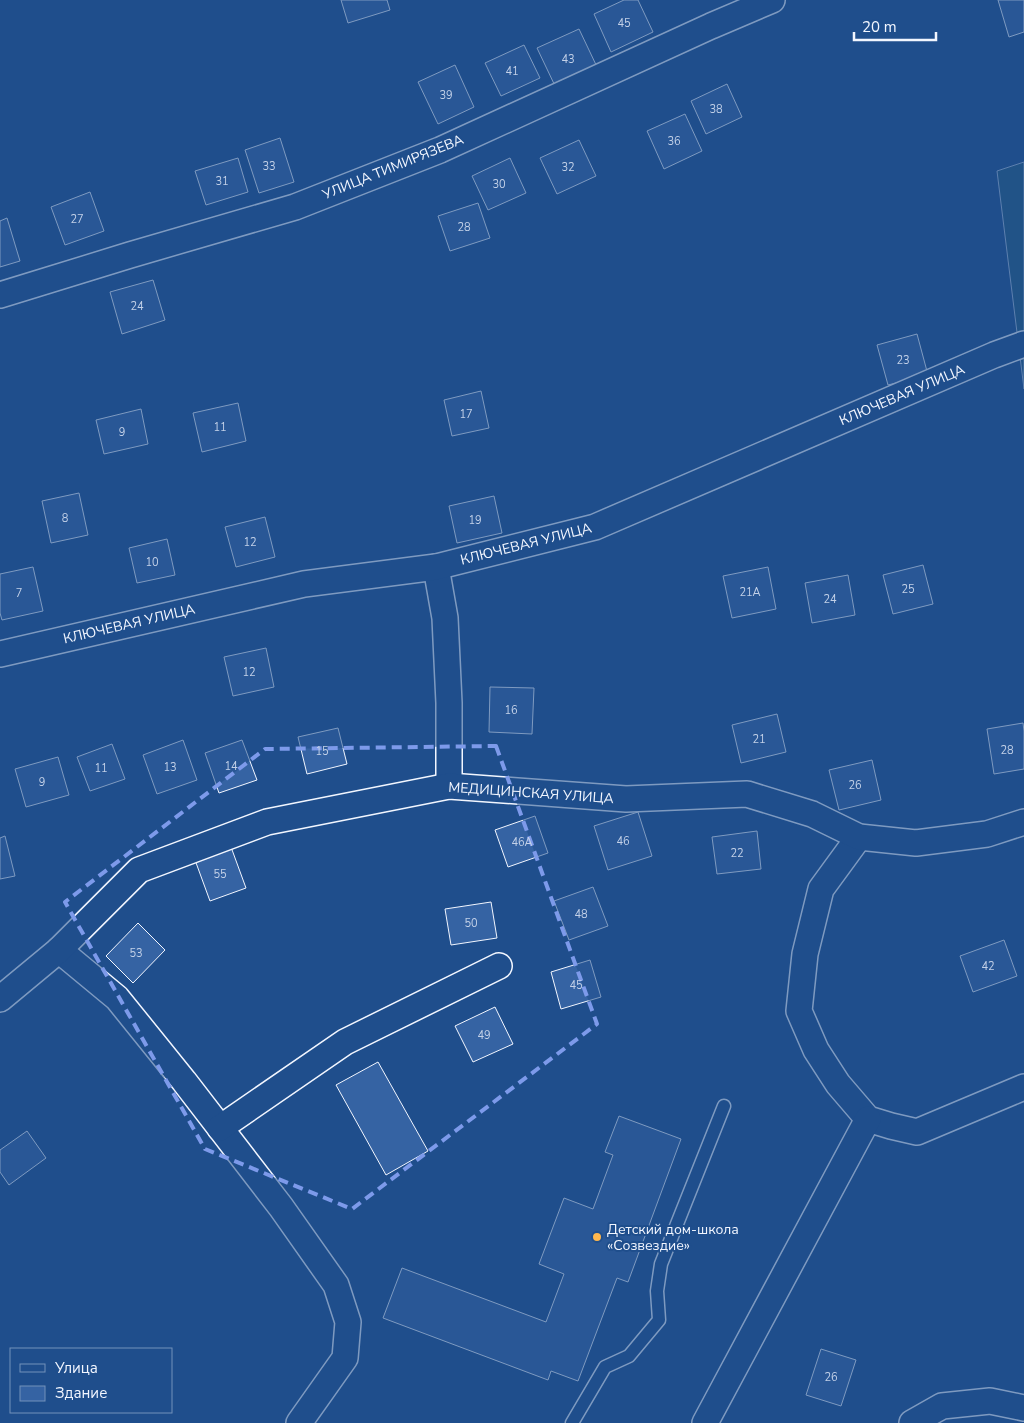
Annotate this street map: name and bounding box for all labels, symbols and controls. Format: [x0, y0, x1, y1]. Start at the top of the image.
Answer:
scale bar [854, 10, 936, 42]
house number: 45 [617, 16, 631, 31]
text: 20 m [862, 17, 897, 37]
house number: 43 [561, 52, 575, 67]
house number: 41 [505, 64, 519, 79]
house number: 39 [439, 88, 453, 103]
house number: 38 [709, 102, 723, 117]
street label: УЛИЦА ТИМИРЯЗЕВА [319, 130, 466, 204]
house number: 36 [667, 134, 681, 149]
house number: 33 [262, 159, 276, 174]
house number: 32 [561, 160, 575, 175]
house number: 31 [215, 174, 229, 189]
house number: 30 [492, 177, 506, 192]
house number: 27 [70, 212, 84, 227]
house number: 28 [457, 220, 471, 235]
house number: 24 [130, 299, 144, 314]
house number: 23 [896, 353, 910, 368]
street label: КЛЮЧЕВАЯ УЛИЦА [836, 360, 968, 430]
house number: 17 [459, 407, 473, 422]
house number: 11 [213, 420, 227, 435]
house number: 9 [119, 425, 125, 440]
house number: 8 [62, 511, 69, 526]
house number: 19 [468, 513, 482, 528]
street label: КЛЮЧЕВАЯ УЛИЦА [458, 518, 594, 570]
house number: 12 [243, 535, 257, 550]
house number: 10 [145, 555, 159, 570]
house number: 25 [901, 582, 915, 597]
house number: 21А [739, 585, 761, 600]
house number: 7 [16, 586, 22, 601]
house number: 24 [823, 592, 837, 607]
street label: КЛЮЧЕВАЯ УЛИЦА [61, 600, 197, 648]
house number: 12 [242, 665, 256, 680]
house number: 16 [504, 703, 518, 718]
house number: 21 [752, 732, 766, 747]
house number: 28 [1000, 743, 1014, 758]
house number: 15 [315, 744, 329, 759]
house number: 14 [224, 759, 238, 774]
house number: 13 [163, 760, 177, 775]
house number: 11 [94, 761, 108, 776]
house number: 9 [39, 775, 45, 790]
street label: МЕДИЦИНСКАЯ УЛИЦА [448, 778, 614, 808]
house number: 26 [848, 778, 862, 793]
house number: 46 [616, 834, 630, 849]
house number: 46А [511, 835, 533, 850]
house number: 22 [730, 846, 744, 861]
house number: 55 [213, 867, 227, 882]
house number: 48 [574, 907, 588, 922]
house number: 50 [464, 916, 478, 931]
house number: 53 [129, 946, 143, 961]
house number: 42 [981, 959, 995, 974]
house number: 45 [569, 978, 583, 993]
house number: 49 [477, 1028, 491, 1043]
place label: Детский дом-школа «Созвездие» [607, 1220, 739, 1255]
marker: Детский дом-школа «Созвездие» [591, 1231, 603, 1243]
legend [10, 1348, 172, 1413]
text: Улица [54, 1358, 98, 1378]
house number: 26 [824, 1370, 838, 1385]
text: Здание [55, 1383, 107, 1403]

